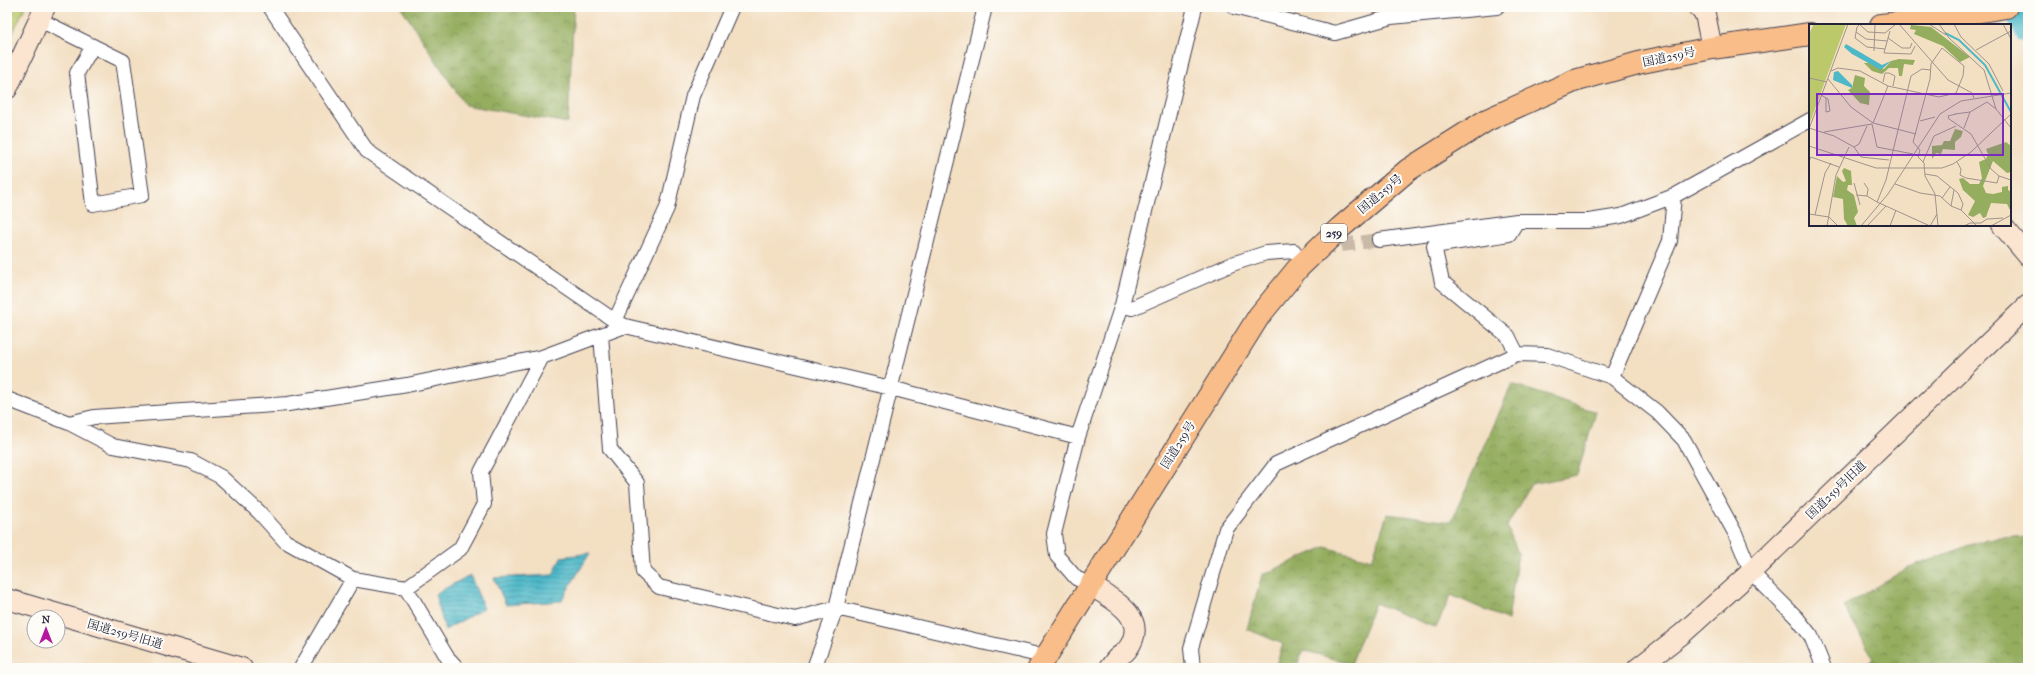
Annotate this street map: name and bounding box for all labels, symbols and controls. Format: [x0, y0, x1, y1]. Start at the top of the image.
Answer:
inset map [1809, 24, 2011, 226]
street label: 国道259号 [1641, 45, 1697, 69]
street label: 国道259号 [1355, 171, 1405, 217]
road number: 259 [1321, 224, 1347, 242]
street label: 国道259号 [1158, 419, 1198, 471]
street label: 国道259号旧道 [1803, 458, 1869, 522]
north arrow [26, 609, 66, 649]
text: N [42, 613, 51, 626]
street label: 国道259号旧道 [86, 617, 164, 651]

